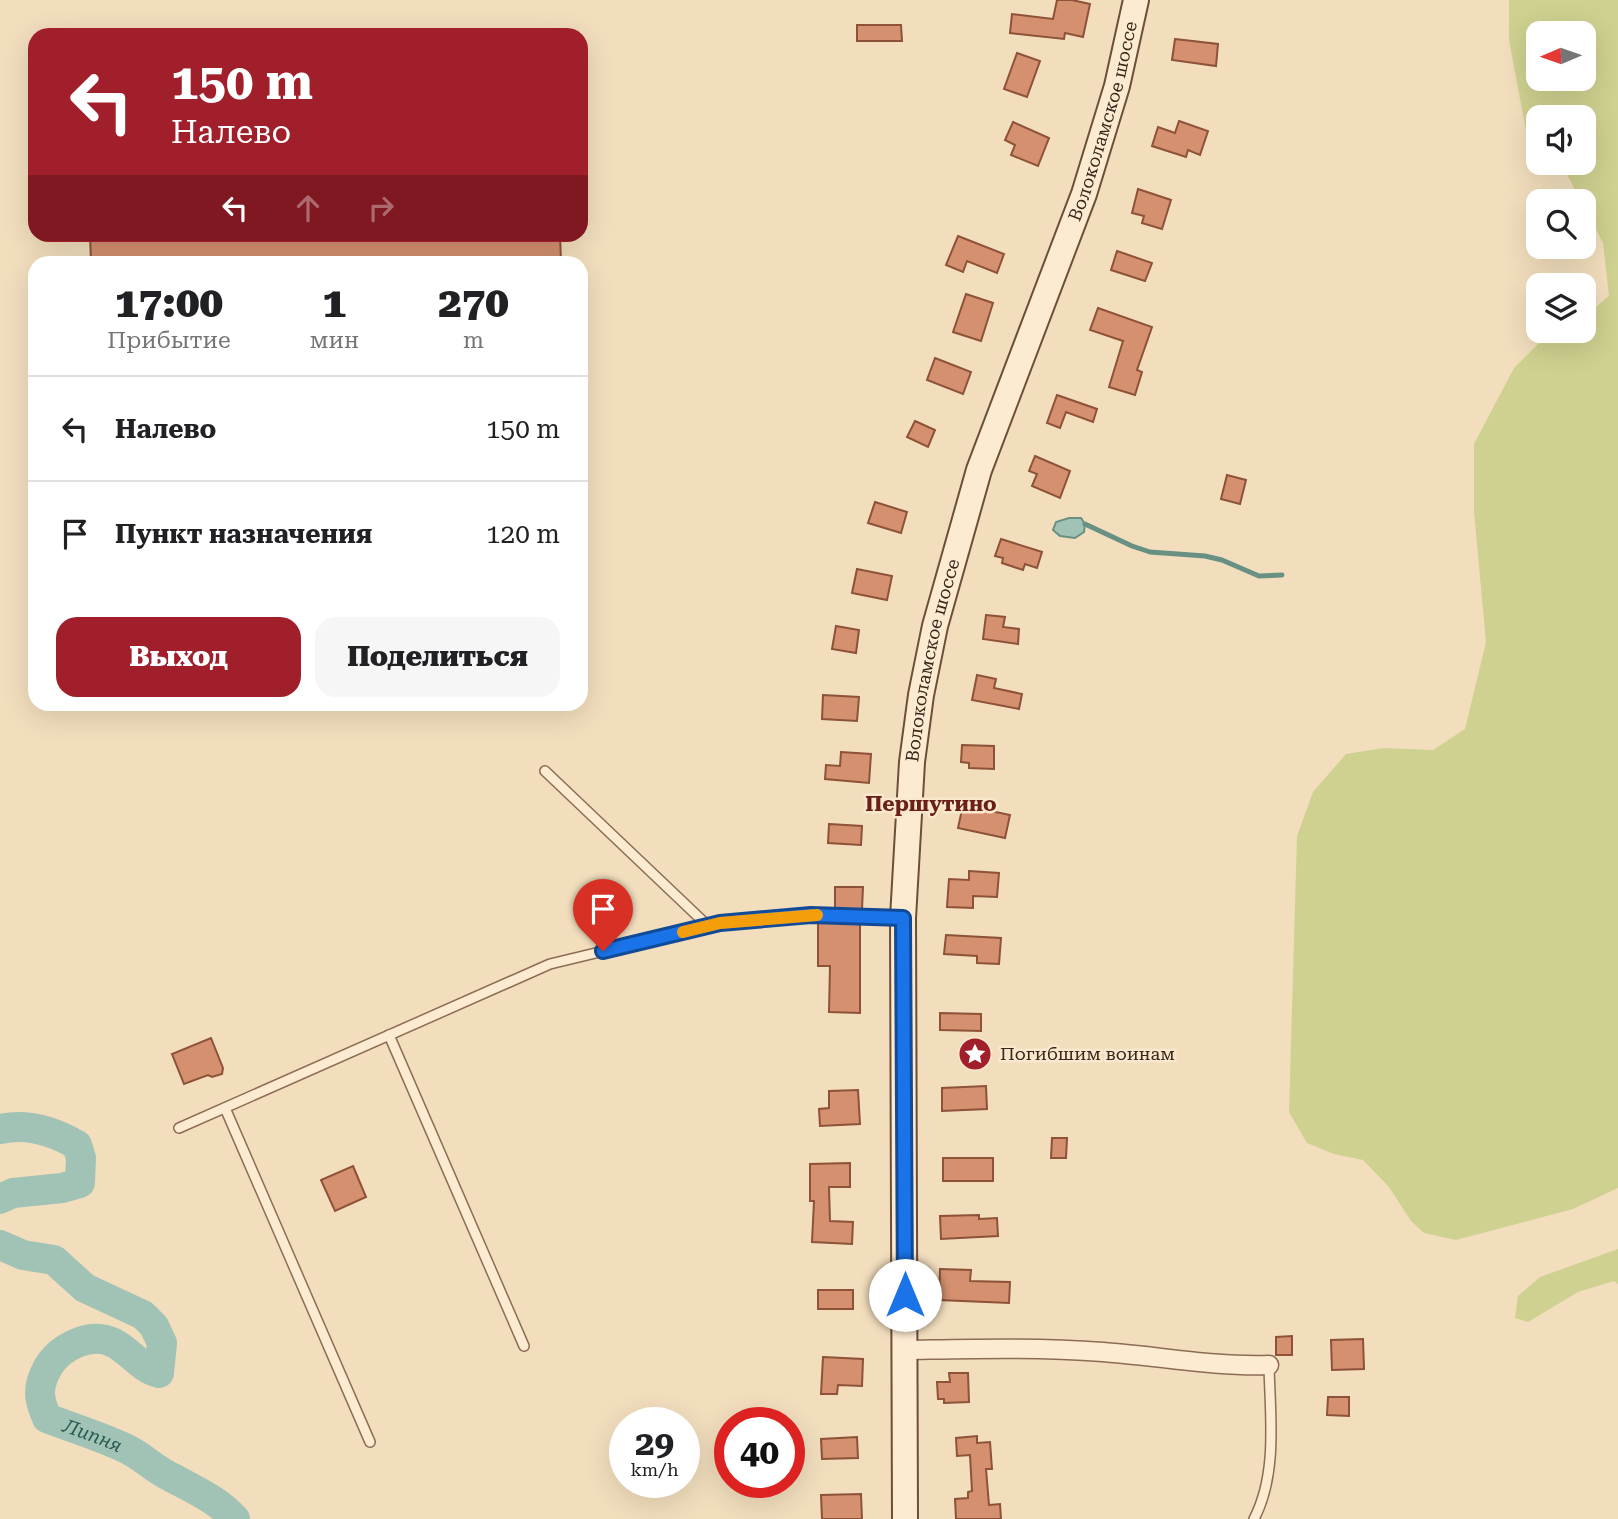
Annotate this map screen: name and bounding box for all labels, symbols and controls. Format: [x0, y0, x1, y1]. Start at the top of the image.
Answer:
street label: Волоколамское шоссе [1064, 19, 1141, 224]
north arrow [1526, 21, 1596, 91]
map controls [1526, 21, 1596, 343]
text: 150 m [171, 54, 313, 111]
icon: left [56, 56, 147, 147]
button: sound [1526, 105, 1596, 175]
text: Налево [171, 113, 291, 151]
icon: left [216, 189, 254, 227]
icon: ahead [289, 189, 327, 227]
icon: right [362, 189, 400, 227]
button: search [1526, 189, 1596, 259]
button: layers [1526, 273, 1596, 343]
text: 17:00 [115, 278, 223, 327]
text: 1 [323, 278, 346, 327]
text: 270 [438, 278, 509, 327]
text: Прибытие [107, 327, 231, 354]
text: мин [310, 327, 359, 354]
text: m [463, 327, 484, 354]
icon: left [56, 410, 94, 448]
text: Налево [115, 414, 216, 444]
text: 150 m [486, 414, 560, 444]
icon: arrive [56, 515, 94, 553]
text: Пункт назначения [115, 519, 372, 549]
text: 120 m [486, 519, 560, 549]
street label: Волоколамское шоссе [901, 556, 963, 763]
button: Выход [56, 617, 301, 697]
button: Поделиться [315, 617, 560, 697]
district label: Першутино [865, 792, 997, 816]
pin [573, 879, 633, 951]
icon: arrive [584, 890, 622, 928]
place icon: Погибшим воинам [956, 1035, 994, 1073]
place label: Погибшим воинам [1000, 1043, 1175, 1064]
position arrow [868, 1258, 942, 1332]
speed limit sign: 40 [714, 1407, 805, 1498]
water label: Липня [59, 1414, 126, 1457]
text: 29 [635, 1423, 674, 1464]
text: km/h [630, 1459, 679, 1480]

